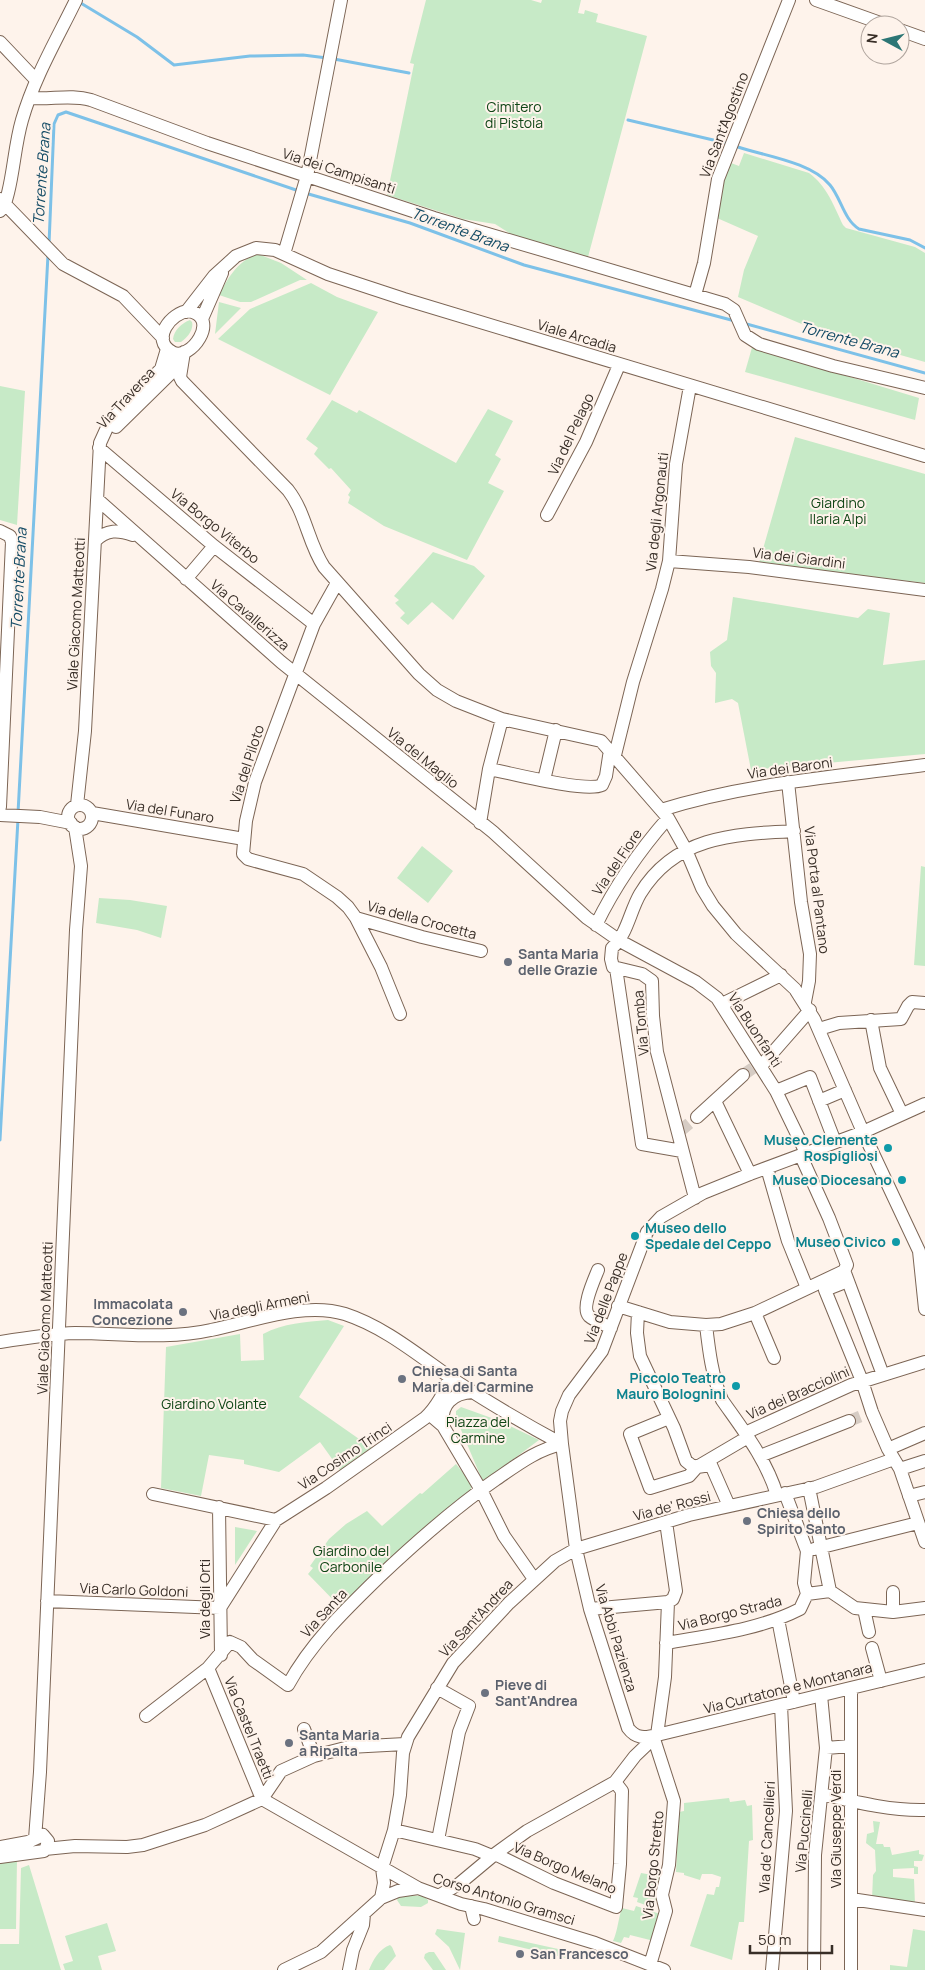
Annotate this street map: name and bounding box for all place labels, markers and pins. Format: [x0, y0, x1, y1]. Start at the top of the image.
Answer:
place label: Santa Maria delle Grazie [518, 944, 599, 979]
marker: Santa Maria delle Grazie [502, 956, 514, 968]
place label: Museo Clemente Rospigliosi [764, 1130, 878, 1165]
marker: Museo Clemente Rospigliosi [882, 1142, 894, 1154]
place label: Museo Diocesano [772, 1170, 892, 1189]
marker: Museo Diocesano [896, 1174, 908, 1186]
place label: Museo dello Spedale del Ceppo [645, 1218, 772, 1253]
marker: Museo dello Spedale del Ceppo [629, 1230, 641, 1242]
place label: Museo Civico [795, 1232, 886, 1251]
marker: Museo Civico [890, 1236, 902, 1248]
place label: Immacolata Concezione [92, 1294, 173, 1329]
marker: Immacolata Concezione [177, 1306, 189, 1318]
place label: Chiesa di Santa Maria del Carmine [412, 1361, 534, 1396]
place label: Piccolo Teatro Mauro Bolognini [616, 1368, 726, 1403]
marker: Chiesa di Santa Maria del Carmine [396, 1373, 408, 1385]
marker: Piccolo Teatro Mauro Bolognini [730, 1380, 742, 1392]
place label: Chiesa dello Spirito Santo [757, 1503, 846, 1538]
marker: Chiesa dello Spirito Santo [741, 1515, 753, 1527]
place label: Pieve di Sant'Andrea [495, 1675, 578, 1710]
marker: Pieve di Sant'Andrea [479, 1687, 491, 1699]
place label: Santa Maria a Ripalta [299, 1725, 380, 1760]
marker: Santa Maria a Ripalta [283, 1737, 295, 1749]
place label: San Francesco [530, 1944, 629, 1963]
marker: San Francesco [514, 1948, 526, 1960]

